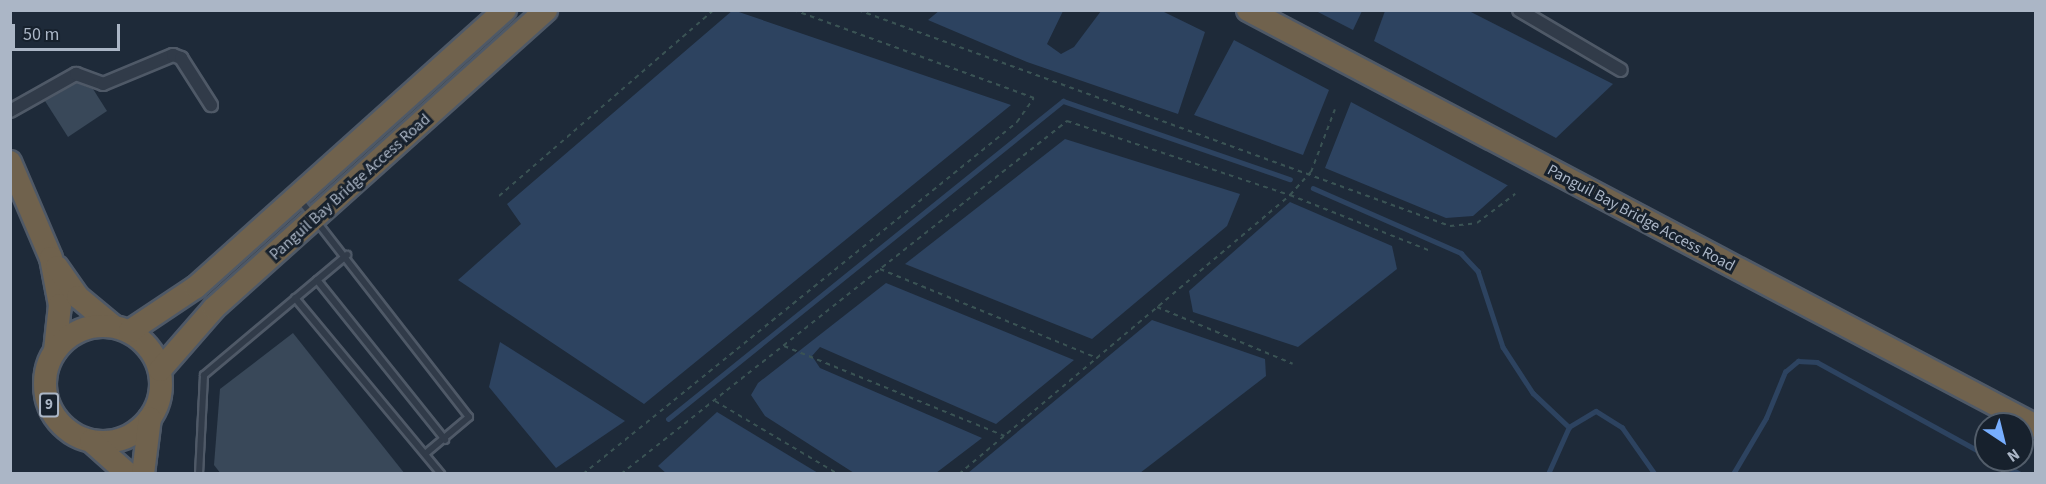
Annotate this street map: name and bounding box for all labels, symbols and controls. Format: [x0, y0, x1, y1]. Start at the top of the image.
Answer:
scale bar [15, 12, 123, 50]
text: 50 m [23, 22, 59, 47]
street label: Panguil Bay Bridge Access Road [266, 110, 434, 264]
street label: Panguil Bay Bridge Access Road [1544, 160, 1738, 276]
road number: 9 [38, 393, 60, 417]
north arrow [1974, 412, 2034, 472]
text: N [2003, 443, 2024, 467]

